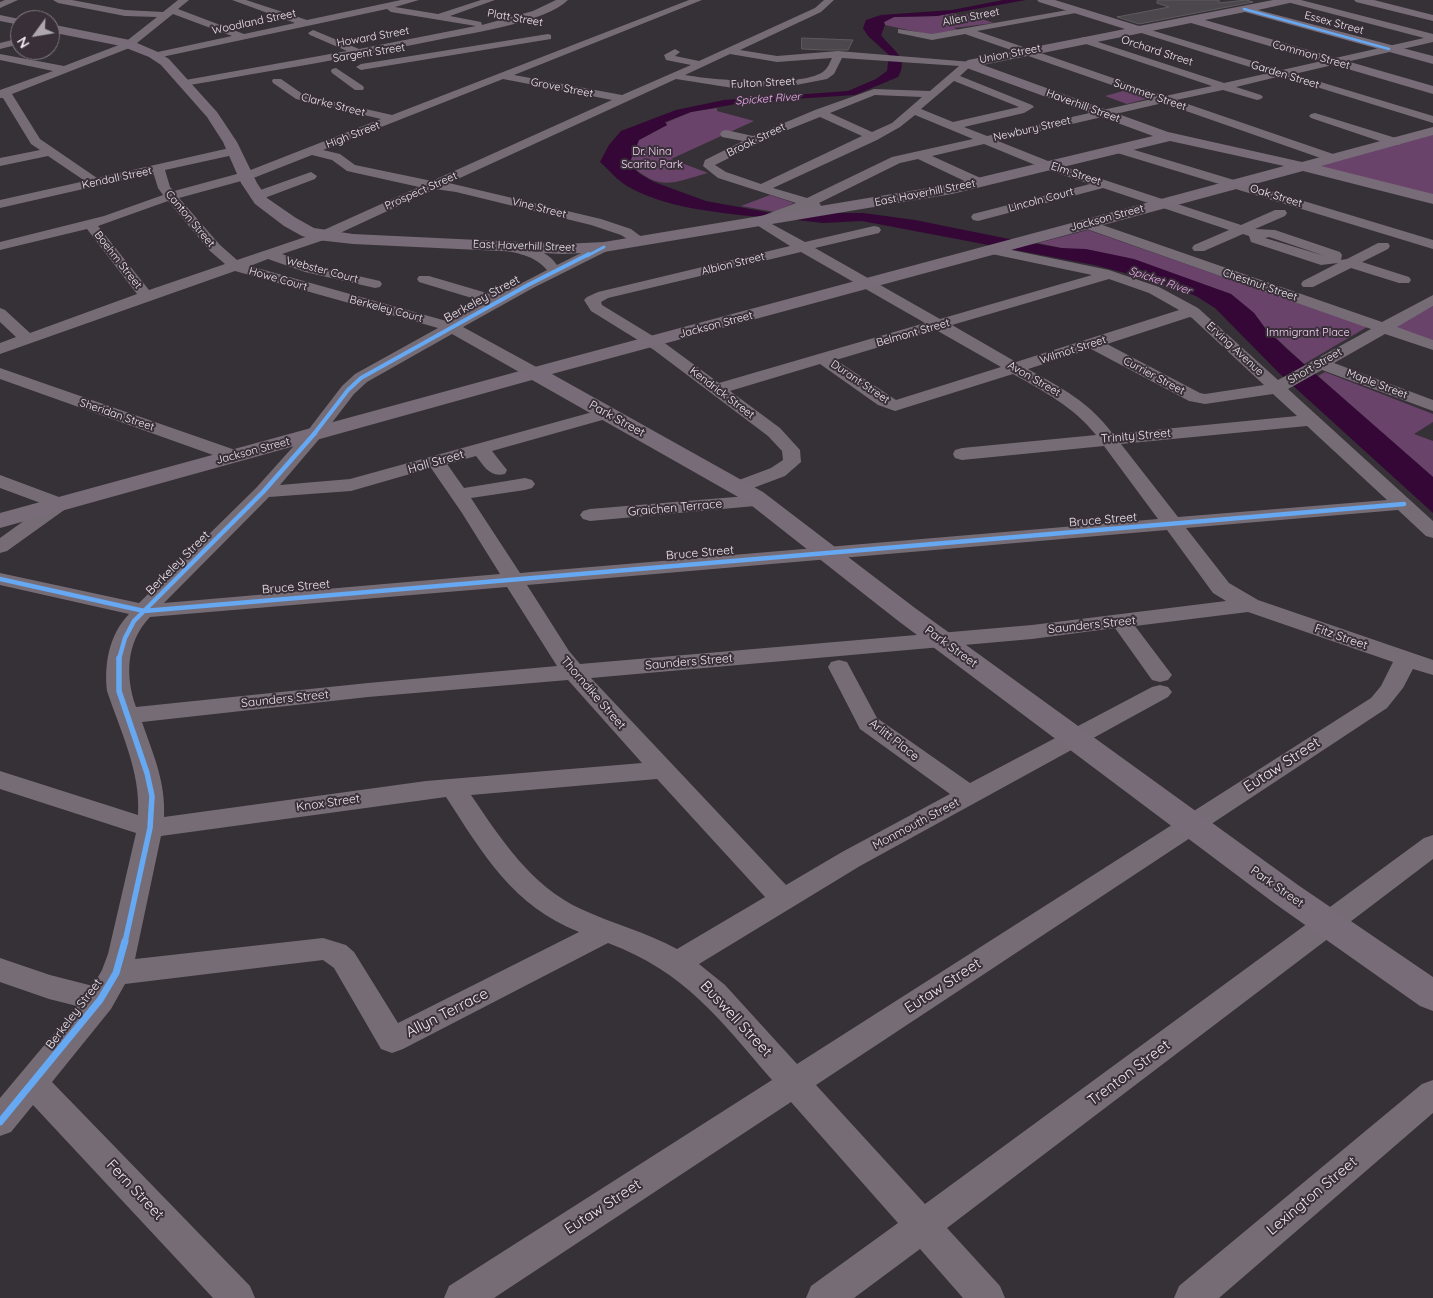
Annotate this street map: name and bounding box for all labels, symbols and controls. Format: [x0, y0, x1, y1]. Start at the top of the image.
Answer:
street label: Allen Street [941, 5, 1001, 29]
street label: Woodland Street [211, 7, 297, 37]
street label: Platt Street [486, 7, 544, 29]
street label: Essex Street [1303, 9, 1365, 37]
north arrow [10, 10, 60, 60]
street label: Howard Street [336, 24, 410, 50]
text: N [13, 33, 33, 52]
street label: Orchard Street [1119, 33, 1195, 69]
street label: Common Street [1271, 38, 1351, 72]
street label: Sargent Street [332, 41, 406, 65]
street label: Union Street [978, 42, 1042, 66]
street label: Garden Street [1249, 58, 1321, 92]
street label: Grove Street [530, 75, 594, 101]
street label: Fulton Street [730, 75, 796, 91]
street label: Summer Street [1112, 76, 1188, 114]
street label: Haverhill Street [1044, 87, 1122, 125]
water label: Spicket River [735, 90, 801, 108]
street label: Clarke Street [300, 91, 366, 119]
street label: Newbury Street [992, 114, 1072, 144]
street label: High Street [324, 119, 382, 151]
street label: Brook Street [725, 120, 787, 160]
park label: Dr. Nina Scarito Park [621, 145, 683, 171]
street label: Elm Street [1049, 160, 1103, 188]
street label: Kendall Street [81, 164, 153, 192]
street label: Prospect Street [383, 169, 459, 213]
street label: East Haverhill Street [874, 177, 976, 209]
street label: Oak Street [1248, 182, 1304, 210]
street label: Lincoln Court [1007, 185, 1075, 215]
street label: Canton Street [162, 188, 218, 250]
street label: Vine Street [511, 195, 567, 221]
street label: Jackson Street [1069, 202, 1145, 234]
street label: Boehm Street [91, 229, 145, 291]
street label: East Haverhill Street [473, 238, 575, 254]
street label: Albion Street [700, 250, 766, 278]
street label: Webster Court [285, 254, 359, 286]
street label: Howe Court [247, 264, 309, 294]
water label: Spicket River [1127, 264, 1193, 298]
street label: Chestnut Street [1221, 266, 1299, 304]
street label: Berkeley Street [442, 272, 522, 326]
street label: Berkeley Court [348, 293, 424, 325]
street label: Jackson Street [678, 309, 754, 341]
street label: Belmont Street [875, 316, 951, 350]
street label: Erving Avenue [1204, 319, 1266, 379]
park label: Immigrant Place [1266, 326, 1350, 340]
street label: Wilmot Street [1038, 333, 1108, 367]
street label: Short Street [1286, 345, 1344, 387]
street label: Currier Street [1121, 354, 1187, 398]
street label: Durant Street [828, 357, 892, 407]
street label: Avon Street [1005, 359, 1063, 399]
street label: Kendrick Street [687, 364, 757, 422]
street label: Maple Street [1345, 366, 1409, 402]
street label: Sheridan Street [78, 396, 156, 434]
street label: Park Street [587, 398, 647, 440]
street label: Trinity Street [1100, 426, 1172, 446]
street label: Jackson Street [215, 435, 291, 467]
street label: Hall Street [406, 447, 466, 477]
street label: Graichen Terrace [627, 497, 723, 519]
street label: Bruce Street [1068, 510, 1138, 530]
street label: Berkeley Street [143, 528, 213, 598]
street label: Bruce Street [665, 543, 735, 563]
street label: Bruce Street [261, 577, 331, 597]
street label: Saunders Street [1047, 613, 1137, 637]
street label: Fitz Street [1313, 621, 1369, 653]
street label: Park Street [922, 623, 980, 671]
street label: Saunders Street [645, 651, 733, 673]
street label: Thorndike Street [557, 654, 629, 732]
street label: Saunders Street [240, 687, 330, 711]
street label: Arlitt Place [866, 716, 922, 764]
street label: Eutaw Street [1240, 734, 1324, 796]
street label: Knox Street [295, 791, 361, 815]
street label: Monmouth Street [870, 795, 962, 853]
street label: Park Street [1248, 863, 1306, 911]
street label: Eutaw Street [901, 955, 985, 1017]
street label: Berkeley Street [43, 976, 105, 1052]
street label: Buswell Street [696, 977, 776, 1061]
street label: Allyn Terrace [403, 985, 491, 1041]
street label: Trenton Street [1084, 1036, 1174, 1110]
street label: Lexington Street [1263, 1153, 1361, 1239]
street label: Fern Street [102, 1156, 168, 1224]
street label: Eutaw Street [561, 1176, 645, 1238]

